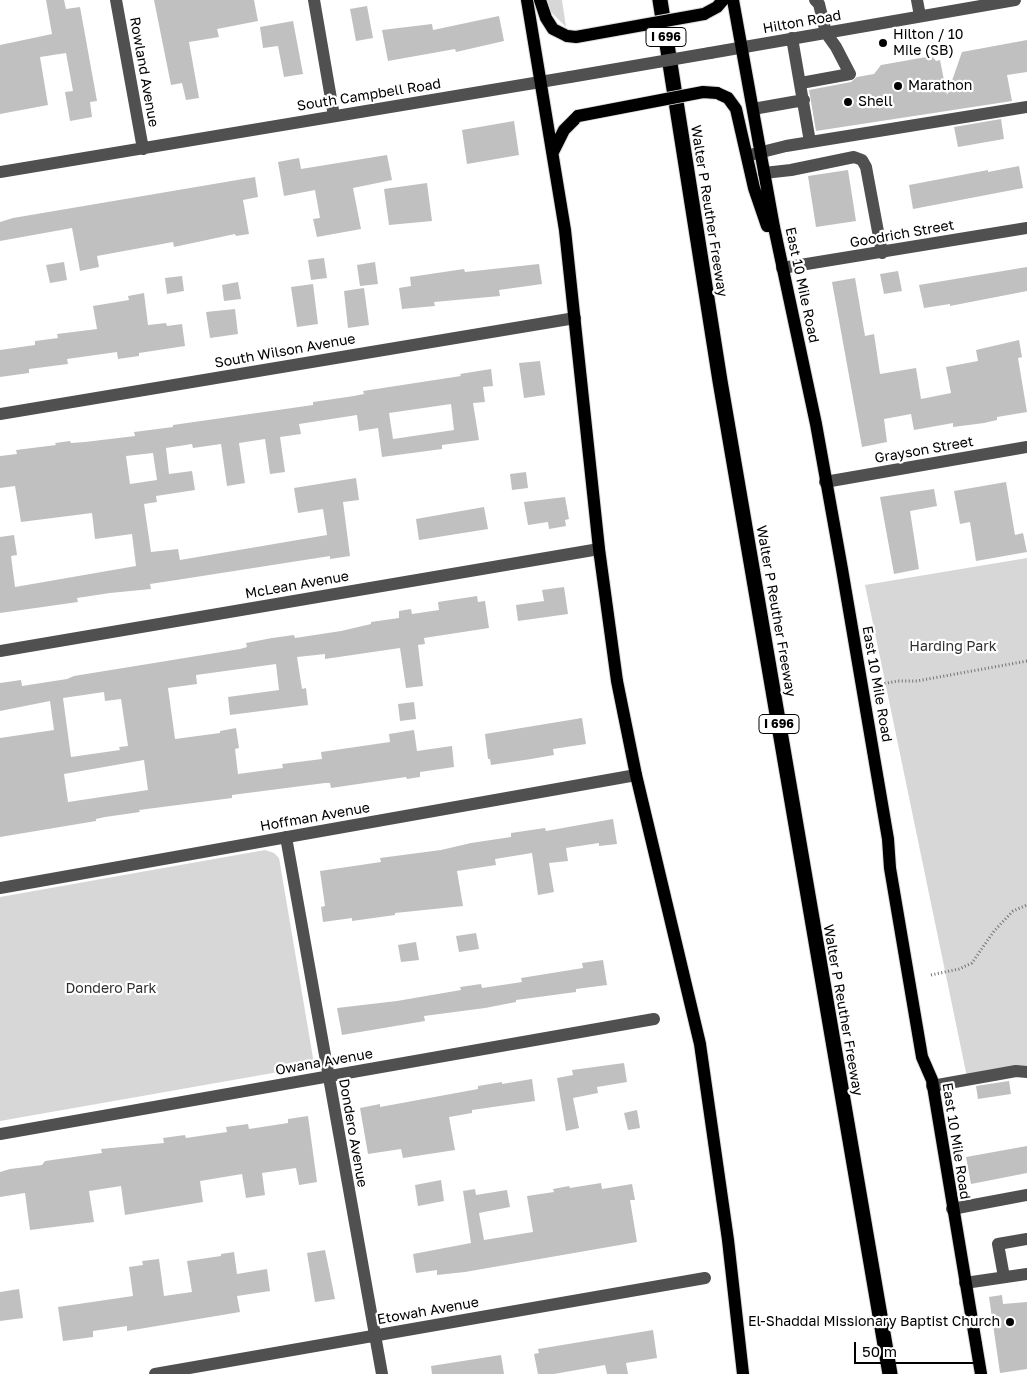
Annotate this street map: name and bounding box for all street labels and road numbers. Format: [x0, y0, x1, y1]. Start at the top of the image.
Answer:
street label: Hilton Road [762, 7, 842, 37]
street label: Rowland Avenue [126, 16, 162, 128]
road number: I 696 [646, 28, 686, 46]
street label: South Campbell Road [296, 75, 442, 115]
street label: Walter P Reuther Freeway [687, 124, 731, 298]
street label: Goodrich Street [849, 217, 955, 251]
street label: East 10 Mile Road [782, 226, 822, 344]
street label: South Wilson Avenue [213, 330, 357, 372]
street label: Grayson Street [873, 433, 975, 467]
street label: Walter P Reuther Freeway [753, 524, 799, 698]
street label: McLean Avenue [244, 568, 350, 602]
street label: East 10 Mile Road [858, 625, 896, 743]
road number: I 696 [759, 714, 799, 734]
street label: Hoffman Avenue [259, 799, 371, 835]
street label: Walter P Reuther Freeway [820, 923, 866, 1097]
street label: Owana Avenue [274, 1045, 374, 1079]
street label: Dondero Avenue [335, 1077, 371, 1189]
street label: East 10 Mile Road [938, 1081, 974, 1201]
street label: Etowah Avenue [376, 1294, 480, 1328]

